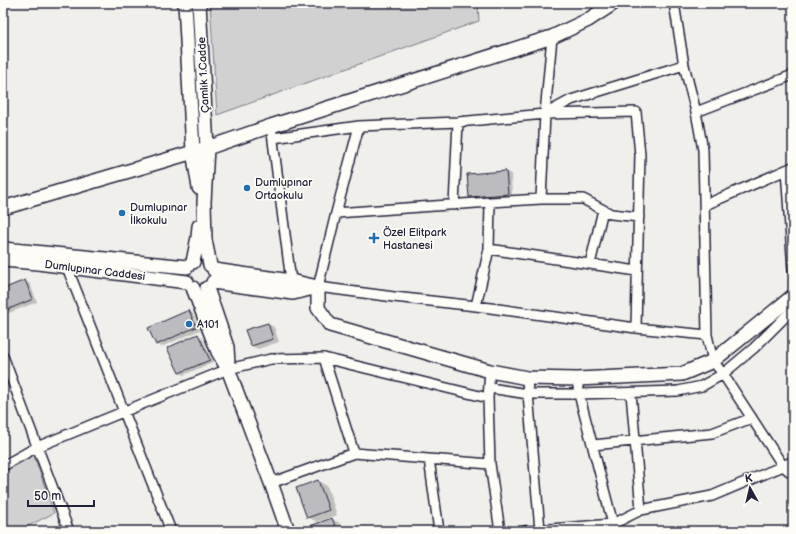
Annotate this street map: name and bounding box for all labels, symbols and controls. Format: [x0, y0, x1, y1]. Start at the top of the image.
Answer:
street label: Çamlık 1.Cadde [195, 36, 212, 113]
place label: Dumlupınar Ortaokulu [255, 176, 313, 202]
marker: Dumlupınar Ortaokulu [242, 183, 252, 193]
place label: Dumlupınar İlkokulu [130, 201, 188, 227]
marker: Dumlupınar İlkokulu [117, 208, 127, 218]
place label: Özel Elitpark Hastanesi [383, 225, 447, 252]
marker: Özel Elitpark Hastanesi [368, 232, 380, 244]
street label: Dumlupınar Caddesi [44, 258, 146, 283]
place label: A101 [197, 318, 219, 331]
marker: A101 [184, 319, 194, 329]
north arrow [730, 468, 770, 508]
text: K [744, 472, 754, 486]
scale bar [28, 482, 94, 508]
text: 50 m [34, 489, 61, 504]

